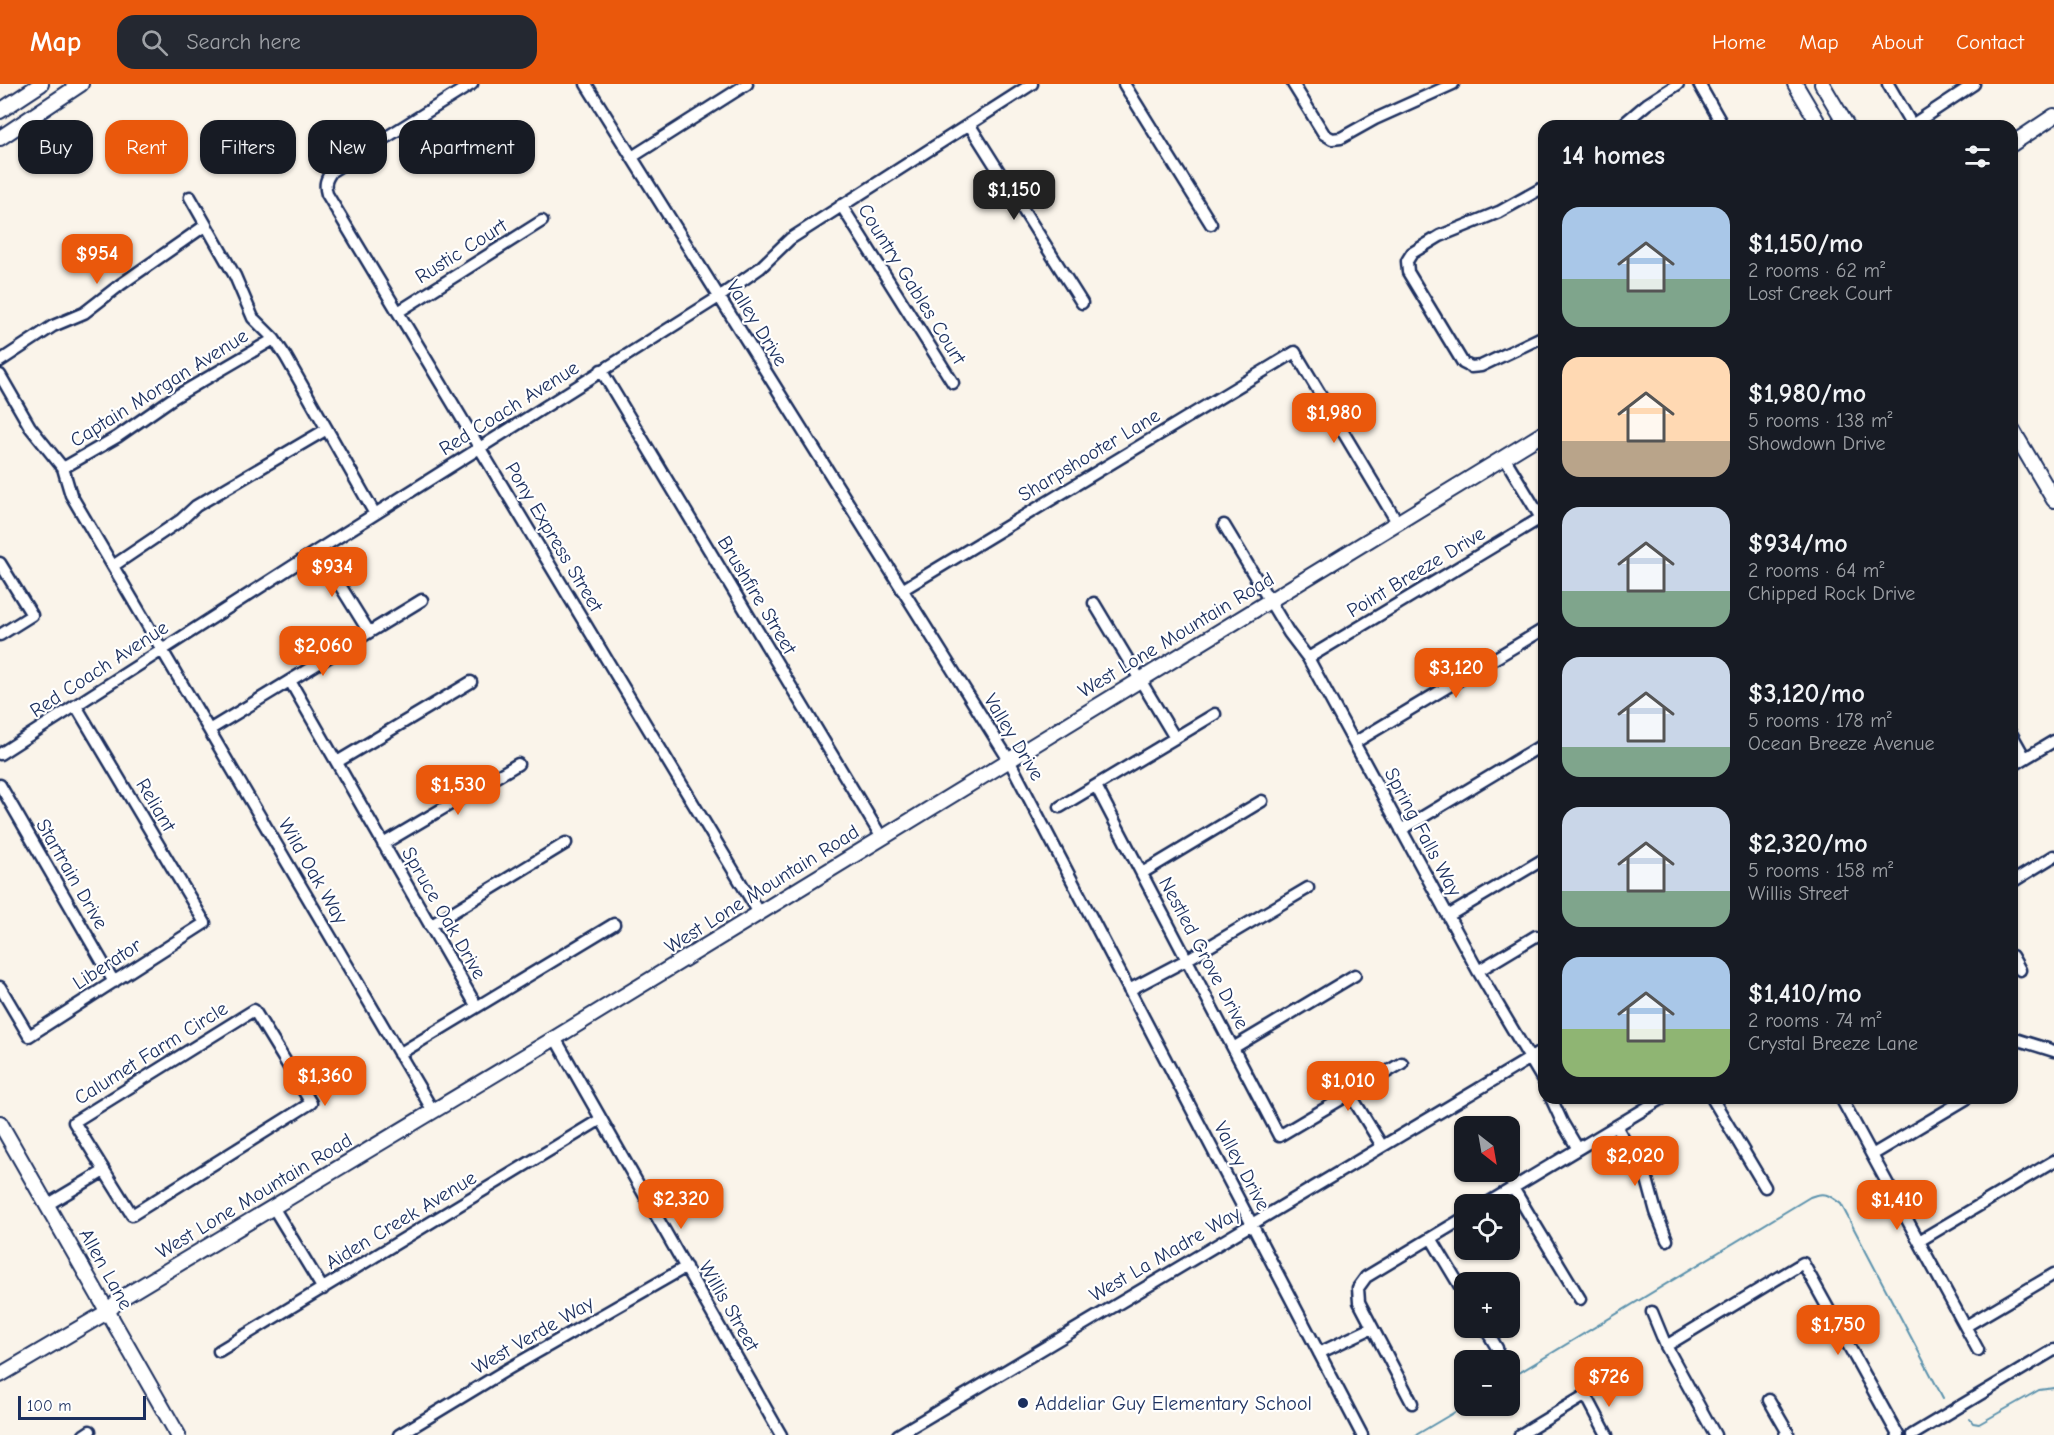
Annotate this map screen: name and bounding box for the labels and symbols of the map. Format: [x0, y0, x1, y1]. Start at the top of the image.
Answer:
pin: $1,150 [965, 170, 1063, 221]
street label: Country Gables Court [853, 200, 971, 370]
street label: Rustic Court [411, 213, 512, 288]
pin: $954 [61, 234, 133, 285]
street label: Valley Drive [721, 276, 793, 370]
street label: Captain Morgan Avenue [66, 324, 252, 452]
street label: Red Coach Avenue [435, 356, 583, 460]
pin: $1,980 [1285, 393, 1383, 444]
street label: Sharpshooter Lane [1014, 404, 1164, 506]
street label: Pony Express Street [500, 458, 608, 617]
street label: Point Breeze Drive [1343, 522, 1489, 622]
street label: Brushfire Street [713, 532, 802, 659]
pin: $934 [296, 547, 368, 598]
street label: West Lone Mountain Road [1074, 567, 1278, 703]
street label: Red Coach Avenue [26, 616, 172, 722]
pin: $2,060 [274, 626, 372, 677]
pin: $3,120 [1407, 648, 1505, 699]
street label: Valley Drive [979, 689, 1049, 785]
street label: Spring Falls Way [1379, 764, 1467, 900]
pin: $1,530 [409, 765, 507, 816]
street label: Reliant [131, 774, 181, 837]
street label: Wild Oak Way [273, 814, 353, 928]
street label: Startrain Drive [31, 815, 113, 933]
street label: West Lone Mountain Road [661, 820, 863, 958]
street label: Spruce Oak Drive [397, 843, 491, 983]
street label: Nestled Grove Drive [1154, 873, 1254, 1033]
street label: Liberator [69, 933, 146, 995]
street label: Calumet Farm Circle [70, 997, 232, 1109]
pin: $1,360 [276, 1056, 374, 1107]
pin: $1,010 [1299, 1061, 1397, 1112]
north arrow [1454, 1116, 1520, 1182]
street label: Valley Drive [1209, 1118, 1275, 1214]
street label: West Lone Mountain Road [152, 1128, 356, 1264]
pin: $2,020 [1586, 1136, 1684, 1187]
street label: Aiden Creek Avenue [322, 1166, 480, 1274]
pin: $2,320 [632, 1179, 730, 1230]
pin: $1,410 [1848, 1180, 1946, 1231]
street label: West La Madre Way [1085, 1201, 1245, 1307]
street label: Allen Lane [74, 1224, 138, 1314]
street label: Willis Street [694, 1257, 765, 1356]
street label: West Verde Way [468, 1291, 598, 1379]
pin: $1,750 [1789, 1305, 1887, 1356]
pin: $726 [1573, 1357, 1645, 1408]
place label: Addeliar Guy Elementary School [1035, 1392, 1312, 1415]
scale bar [18, 1393, 146, 1420]
marker: Addeliar Guy Elementary School [1016, 1396, 1030, 1410]

